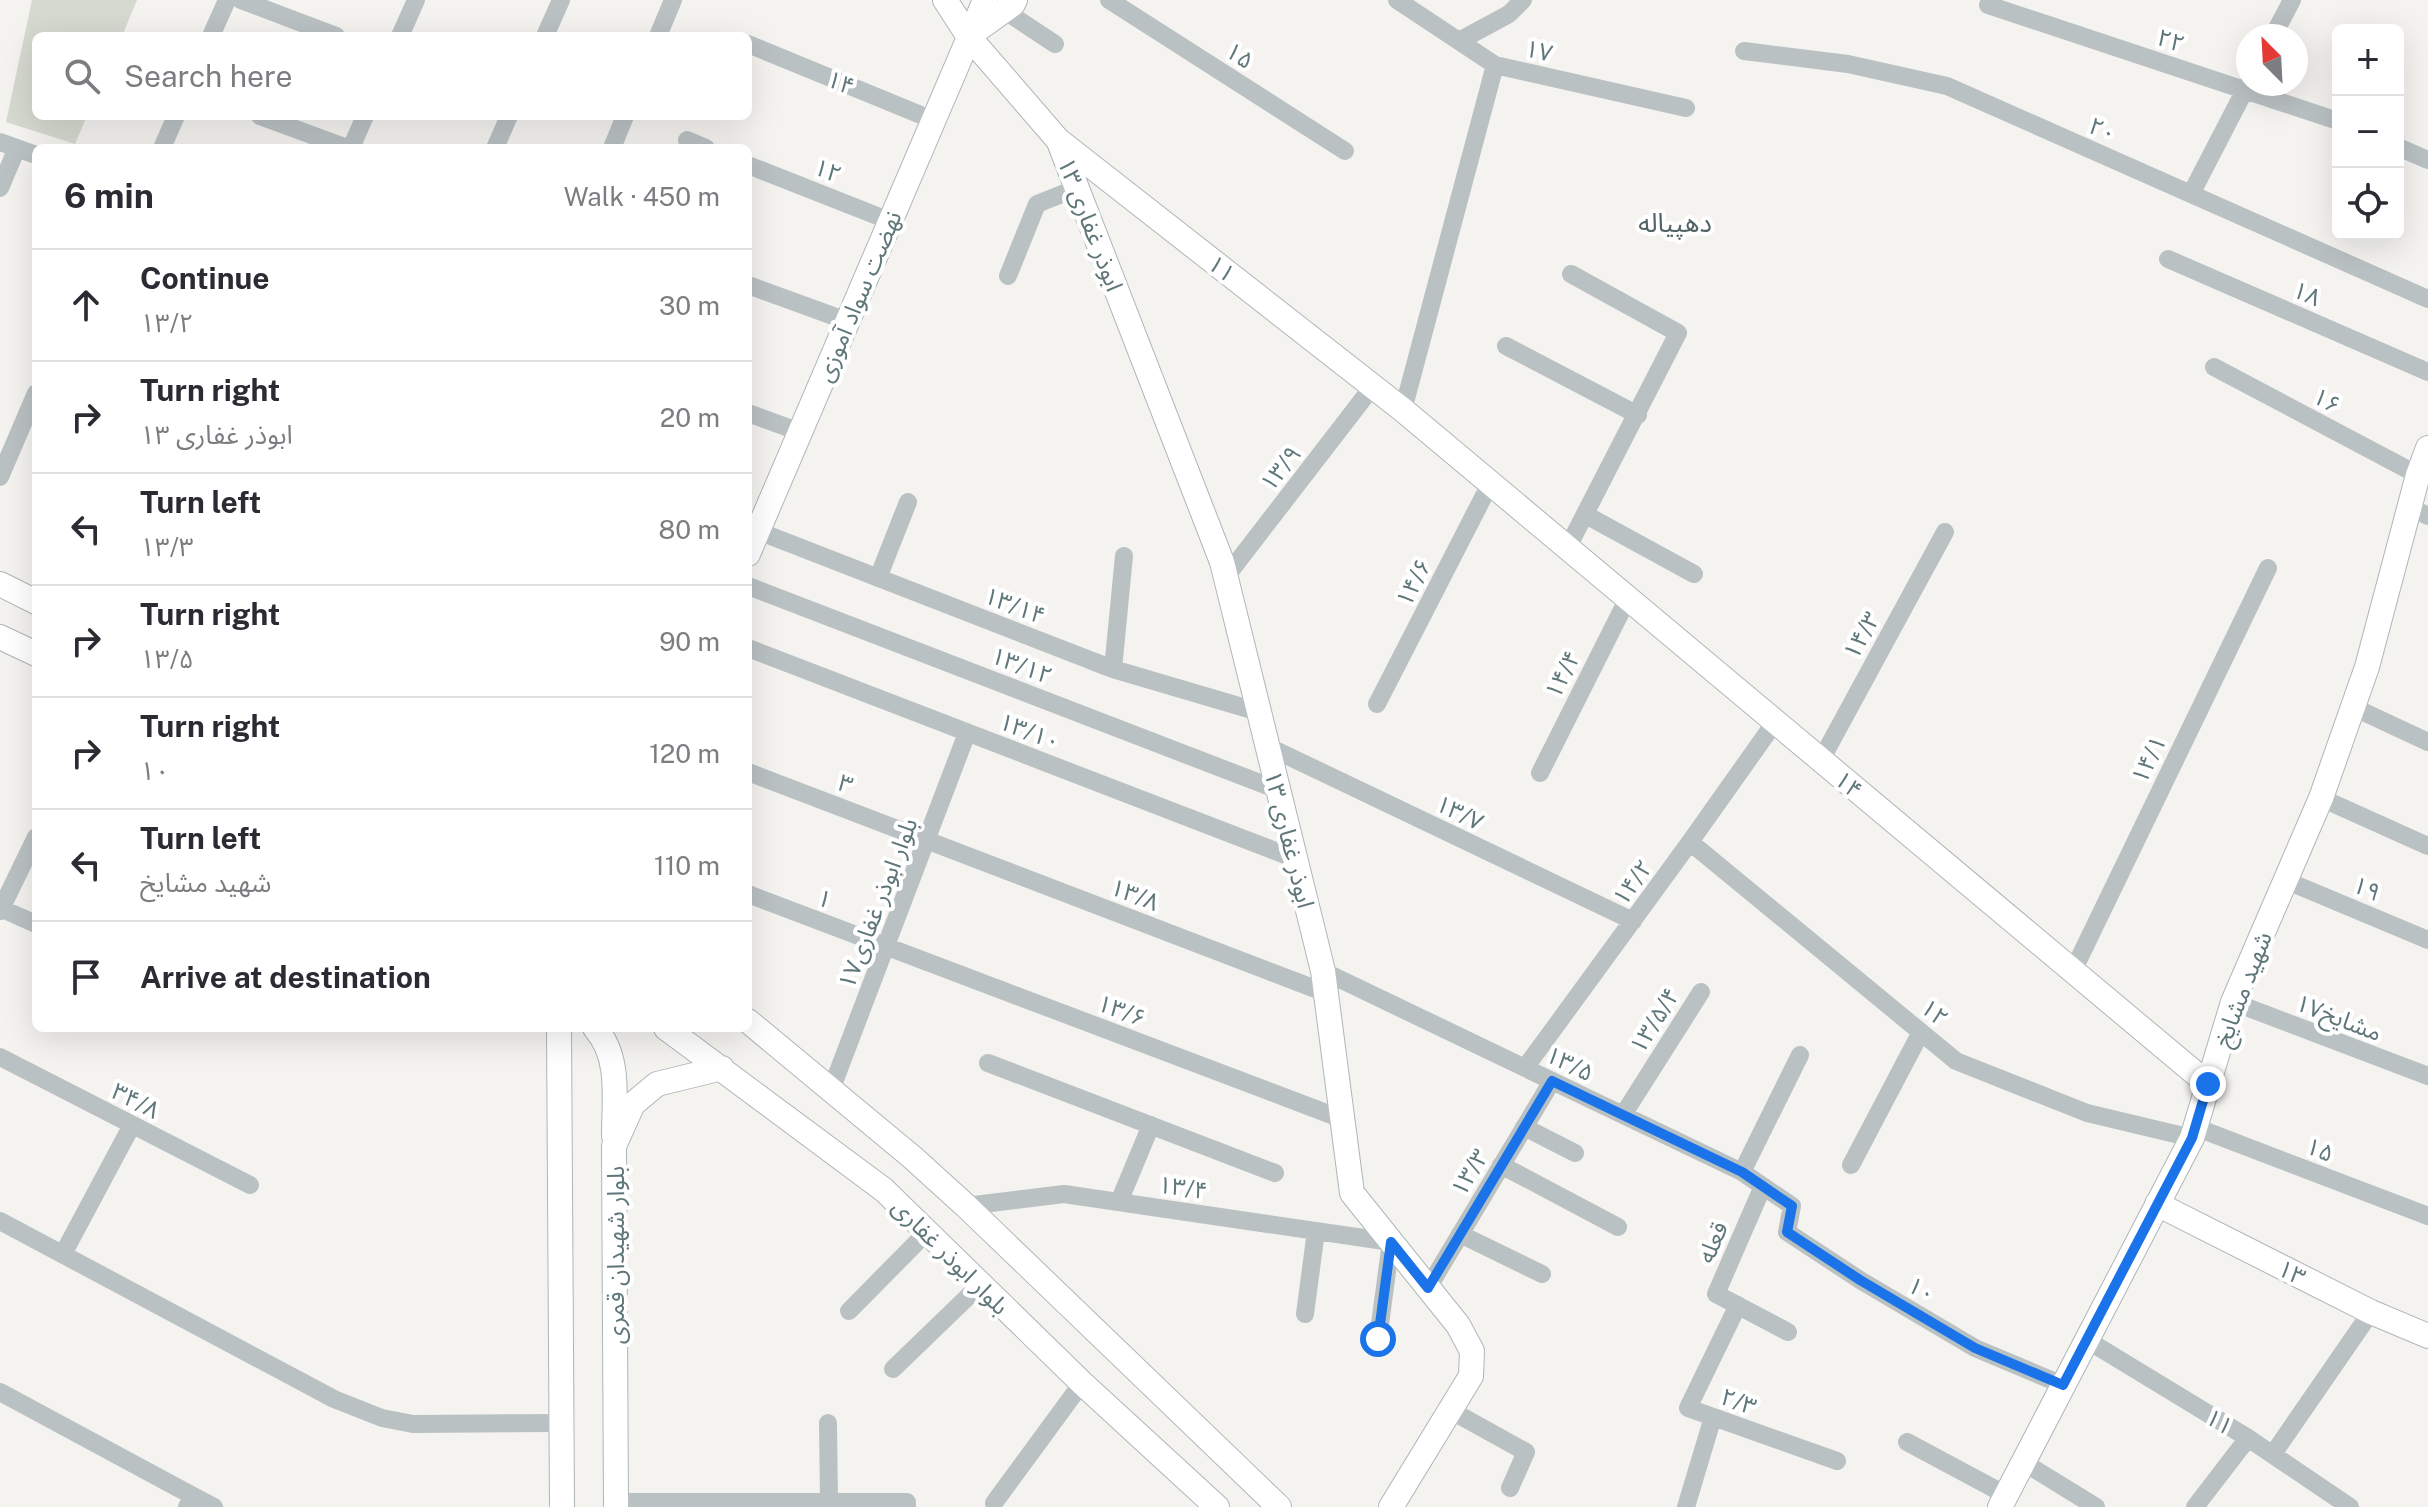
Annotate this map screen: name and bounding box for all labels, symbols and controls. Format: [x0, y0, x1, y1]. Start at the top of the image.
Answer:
street label: ۲۲ [2154, 22, 2188, 58]
north arrow [2236, 24, 2308, 96]
map controls [2332, 24, 2404, 240]
button: + [2332, 24, 2404, 96]
search box [32, 32, 752, 120]
street label: ۱۷ [1522, 33, 1556, 67]
street label: ۱۵ [1221, 36, 1259, 74]
icon: search [60, 54, 104, 98]
text: Search here [124, 58, 292, 94]
street label: ۱۴ [823, 64, 859, 100]
button: − [2332, 96, 2404, 168]
street label: ۲۰ [2085, 111, 2121, 147]
street label: ۱۲ [810, 152, 846, 188]
street label: ۱۳ ابوذر غفاری [1052, 153, 1129, 295]
button: locate [2332, 168, 2404, 240]
text: 6 min [64, 176, 154, 216]
text: Walk · 450 m [564, 181, 720, 212]
street label: نهضت سواد آموزی [809, 206, 908, 386]
district label: دهپیاله [1638, 207, 1712, 240]
street label: ۱۱ [1203, 249, 1241, 287]
text: Continue [140, 260, 270, 296]
street label: ۱۸ [2289, 275, 2325, 311]
icon: ahead [64, 283, 108, 327]
text: 30 m [659, 290, 720, 321]
text: ۱۳/۲ [140, 307, 194, 338]
text: Turn right [140, 372, 280, 408]
street label: ۱۶ [2308, 381, 2346, 419]
icon: right [64, 395, 108, 439]
text: 20 m [660, 402, 720, 433]
text: ۱۳ ابوذر غفاری [140, 419, 293, 450]
street label: ۱۳/۹ [1254, 440, 1306, 496]
text: Turn left [140, 484, 261, 520]
icon: left [64, 507, 108, 551]
text: 80 m [659, 514, 720, 545]
text: ۱۳/۳ [140, 531, 194, 562]
street label: ۱۴/۶ [1389, 554, 1437, 610]
street label: ۱۳/۱۴ [980, 581, 1050, 629]
text: Turn right [140, 596, 280, 632]
street label: ۱۴/۳ [1837, 607, 1885, 663]
icon: right [64, 619, 108, 663]
text: 90 m [659, 626, 720, 657]
street label: ۱۳/۱۲ [987, 641, 1057, 689]
text: ۱۳/۵ [140, 643, 194, 674]
street label: ۱۴/۴ [1538, 646, 1586, 702]
street label: ۱۳/۱۰ [995, 707, 1065, 755]
text: Turn right [140, 708, 280, 744]
icon: right [64, 731, 108, 775]
street label: ۱۴/۱ [2125, 731, 2171, 787]
text: 120 m [649, 738, 720, 769]
text: ۱۰ [140, 755, 170, 786]
street label: ۱۴ [1829, 764, 1869, 804]
street label: ۳ [835, 767, 857, 799]
street label: ۱۳ ابوذر غفاری [1258, 767, 1321, 911]
street label: ۱۳/۷ [1432, 789, 1489, 836]
street label: بلوار ابوذر غفاری۱۷ [832, 814, 923, 993]
text: Turn left [140, 820, 261, 856]
icon: left [64, 843, 108, 887]
text: 110 m [654, 850, 720, 881]
street label: ۱۴/۲ [1606, 854, 1658, 910]
text: شهید مشایخ [140, 867, 271, 898]
street label: ۱۹ [2349, 870, 2385, 906]
street label: ۱۳/۸ [1107, 872, 1163, 916]
street label: ۱ [814, 882, 836, 914]
street label: شهید مشایخ [2207, 927, 2281, 1052]
icon: arrive [64, 955, 108, 999]
text: Arrive at destination [140, 959, 431, 995]
street label: ۱۳/۵/۴ [1623, 982, 1685, 1058]
street label: ۱۳/۶ [1094, 988, 1150, 1032]
street label: ۱۷مشایخ [2290, 988, 2386, 1050]
street label: ۱۲ [1916, 992, 1954, 1032]
street label: ۱۳/۵ [1542, 1040, 1598, 1086]
route end [2190, 1066, 2226, 1102]
street label: ۳۴/۸ [108, 1076, 165, 1124]
street label: ۱۵ [2302, 1131, 2338, 1167]
street label: ۱۳/۳ [1444, 1144, 1494, 1200]
street label: بلوار شهیدان قمری [601, 1166, 630, 1344]
street label: ۱۳/۴ [1156, 1170, 1210, 1204]
street label: بلوار ابوذر غفاری [886, 1192, 1015, 1321]
street label: قعله [1691, 1217, 1733, 1267]
street label: ۱۳ [2273, 1253, 2311, 1291]
street label: ۱۰ [1903, 1270, 1941, 1308]
route start [1360, 1321, 1396, 1357]
street label: ۲/۳ [1717, 1382, 1761, 1420]
street label: ۱۱ [2201, 1402, 2239, 1440]

